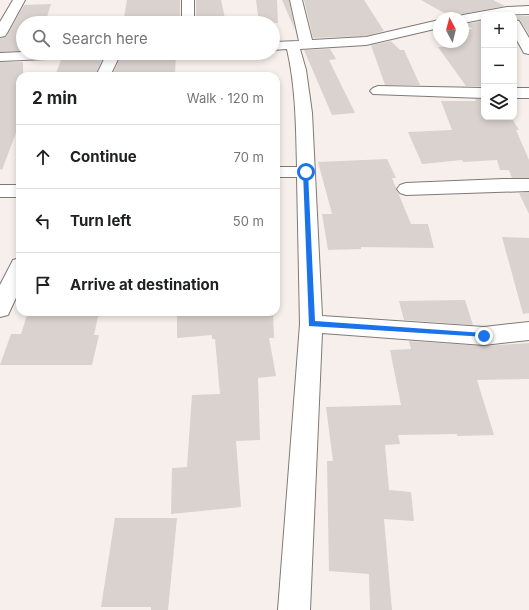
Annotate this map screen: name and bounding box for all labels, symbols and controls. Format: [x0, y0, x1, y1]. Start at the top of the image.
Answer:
north arrow [433, 12, 469, 48]
map controls [481, 12, 517, 120]
button: + [481, 12, 517, 48]
search box [16, 16, 280, 60]
icon: search [30, 27, 52, 49]
text: Search here [62, 29, 148, 48]
button: − [481, 48, 517, 84]
button: layers [481, 84, 517, 120]
text: 2 min [32, 88, 77, 108]
text: Walk · 120 m [187, 90, 264, 106]
icon: ahead [32, 146, 54, 168]
text: Continue [70, 147, 137, 166]
text: 70 m [234, 149, 264, 165]
route start [297, 163, 315, 181]
icon: left [32, 210, 54, 232]
text: Turn left [70, 211, 131, 230]
text: 50 m [233, 213, 264, 229]
icon: arrive [32, 274, 54, 296]
text: Arrive at destination [70, 275, 219, 294]
route end [475, 327, 493, 345]

